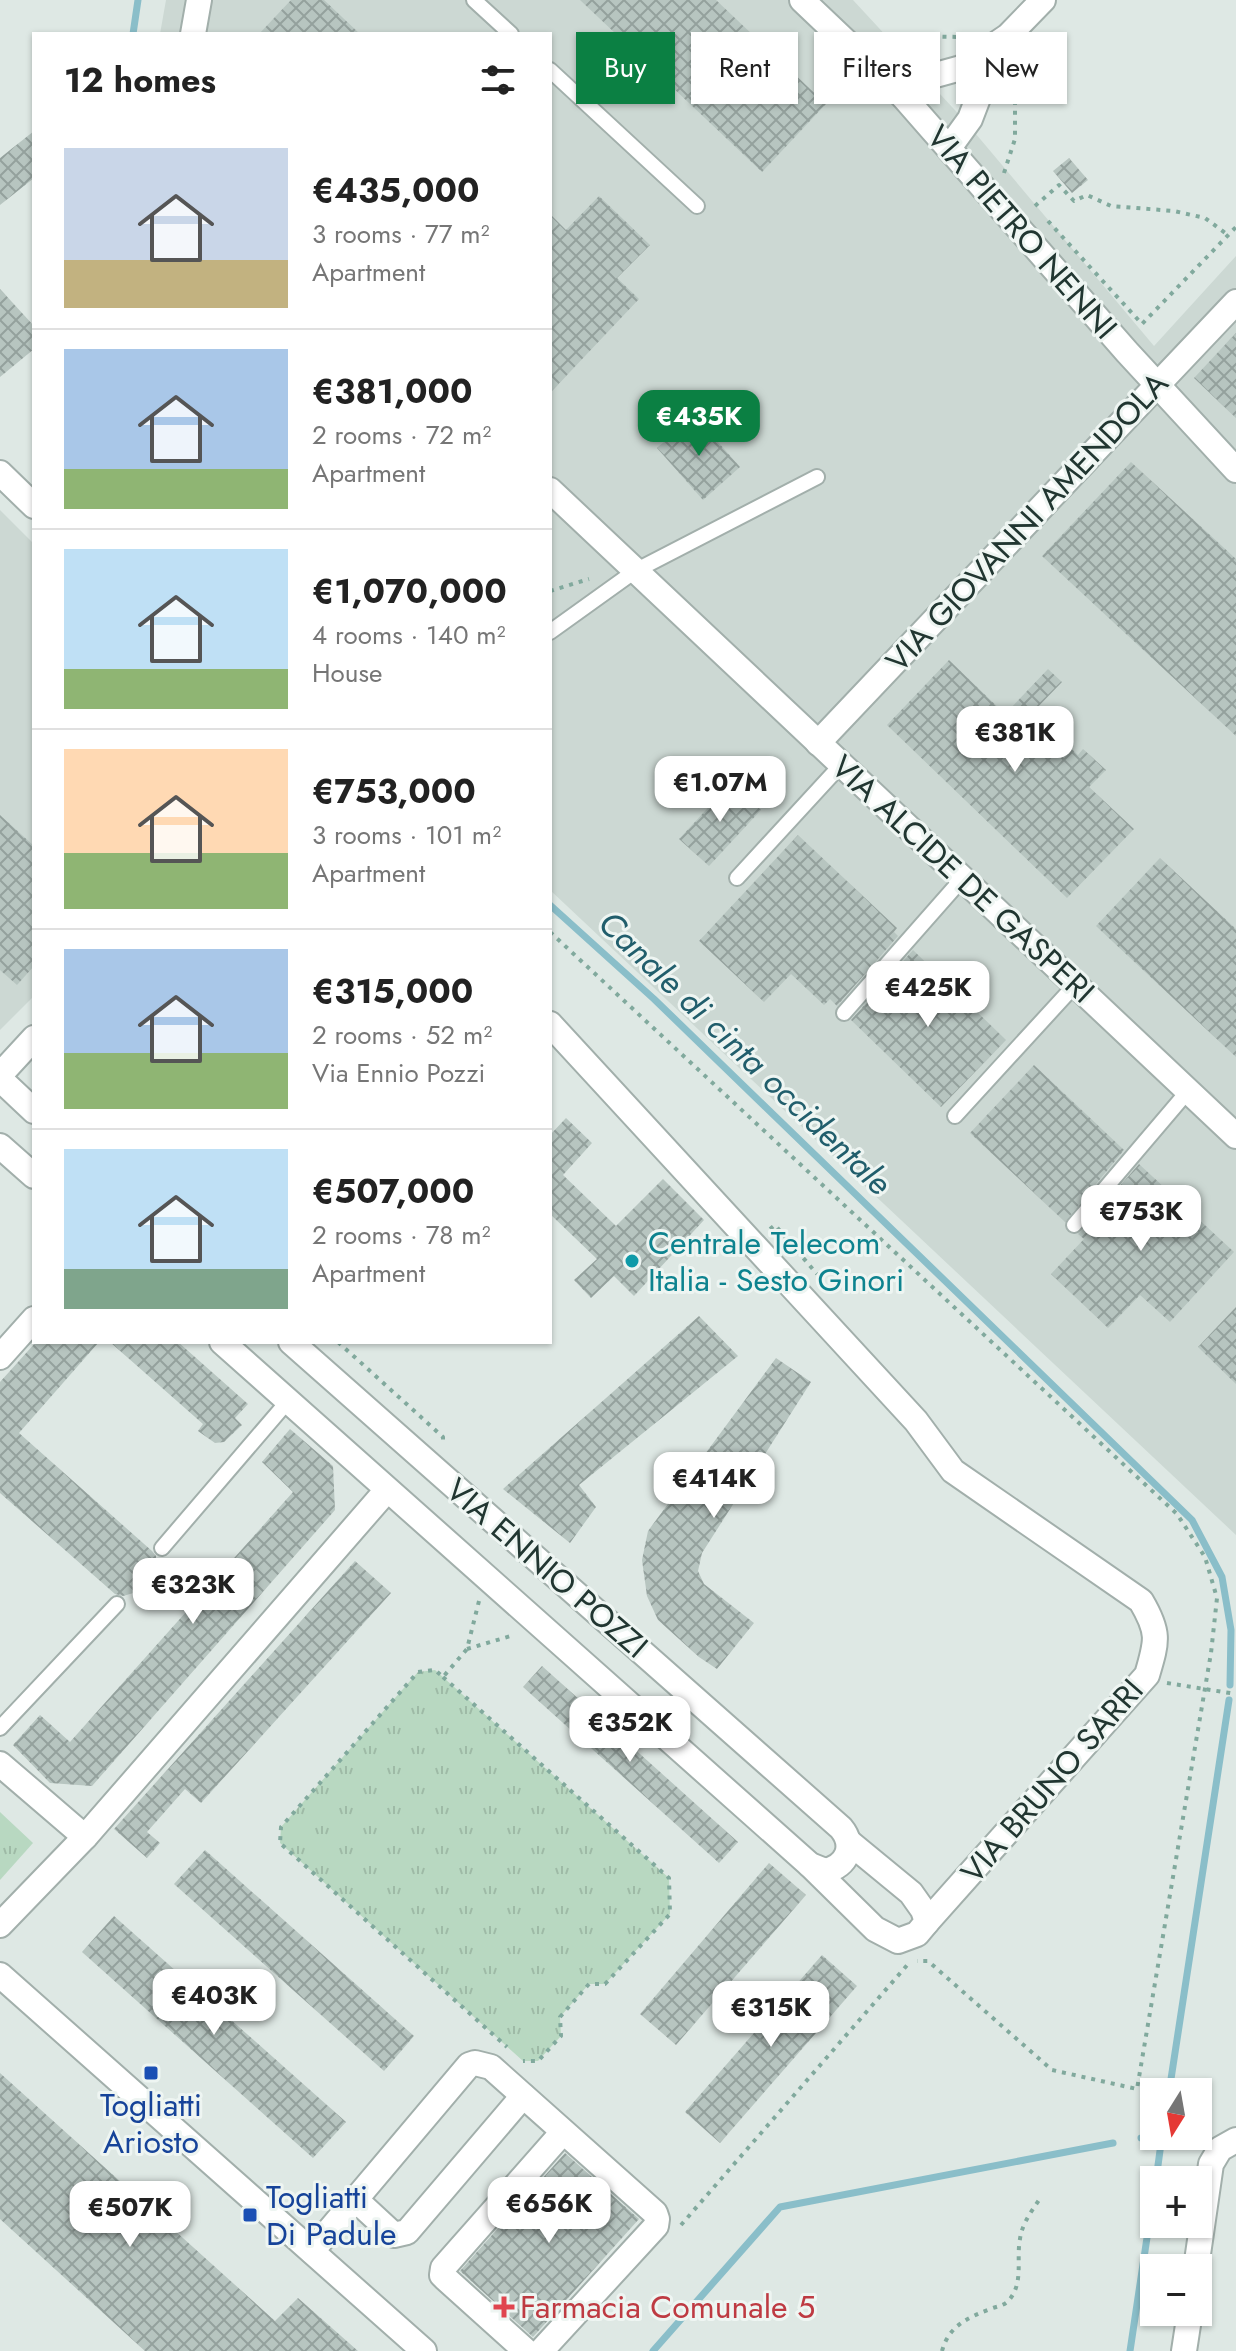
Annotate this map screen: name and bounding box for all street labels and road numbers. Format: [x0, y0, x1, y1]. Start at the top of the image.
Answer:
street label: VIA PIETRO NENNI [916, 115, 1128, 349]
street label: VIA GIOVANNI AMENDOLA [875, 362, 1179, 682]
street label: VIA ALCIDE DE GASPERI [821, 744, 1105, 1014]
street label: VIA ENNIO POZZI [436, 1467, 658, 1669]
street label: VIA BRUNO SARRI [950, 1669, 1154, 1893]

